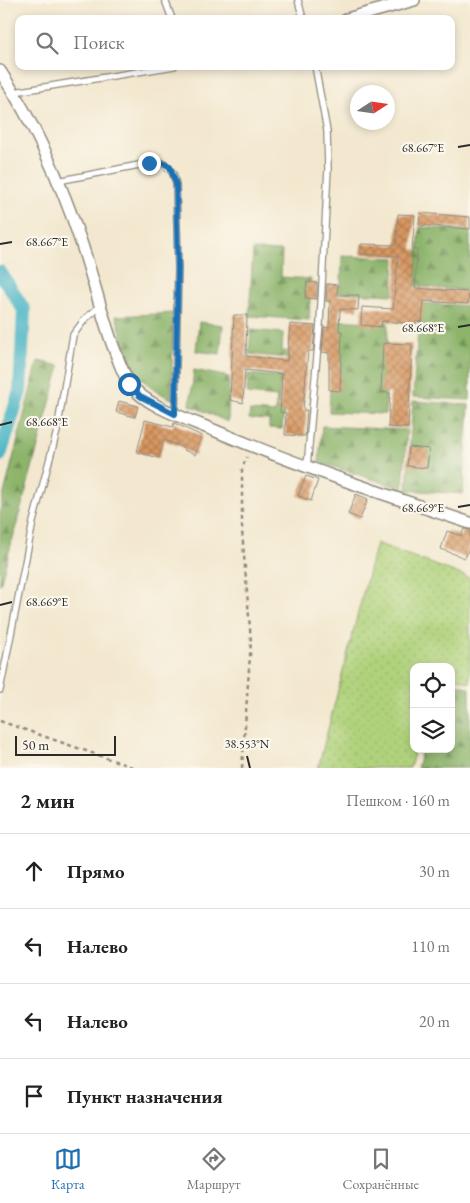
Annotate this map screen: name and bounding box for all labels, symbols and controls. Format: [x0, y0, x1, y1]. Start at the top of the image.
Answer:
search box [15, 15, 455, 70]
icon: search [33, 29, 61, 57]
text: Поиск [73, 30, 125, 55]
north arrow [350, 85, 395, 130]
text: 68.667°E [402, 140, 444, 156]
route end [138, 152, 161, 175]
text: 68.667°E [26, 234, 68, 250]
text: 68.668°E [402, 320, 444, 336]
route start [118, 373, 141, 396]
text: 68.668°E [26, 414, 68, 430]
text: 68.669°E [402, 500, 444, 516]
text: 68.669°E [26, 594, 68, 610]
map controls [410, 663, 455, 753]
button: locate [410, 663, 455, 708]
button: layers [410, 708, 455, 753]
scale bar [15, 733, 116, 756]
text: 50 m [22, 736, 49, 754]
text: 38.553°N [225, 736, 270, 752]
text: 2 мин [20, 787, 75, 814]
text: Пешком · 160 m [346, 790, 450, 811]
icon: ahead [20, 857, 48, 885]
text: Прямо [67, 859, 125, 884]
text: 30 m [419, 861, 450, 882]
icon: left [20, 932, 48, 960]
text: Налево [67, 934, 128, 959]
text: 110 m [411, 936, 450, 957]
icon: left [20, 1007, 48, 1035]
text: Налево [67, 1009, 128, 1034]
text: 20 m [419, 1011, 450, 1032]
icon: arrive [20, 1082, 48, 1110]
text: Пункт назначения [67, 1084, 223, 1109]
tab: Карта [51, 1145, 85, 1193]
tab: Маршрут [187, 1145, 240, 1193]
tab: Сохранённые [343, 1145, 419, 1193]

